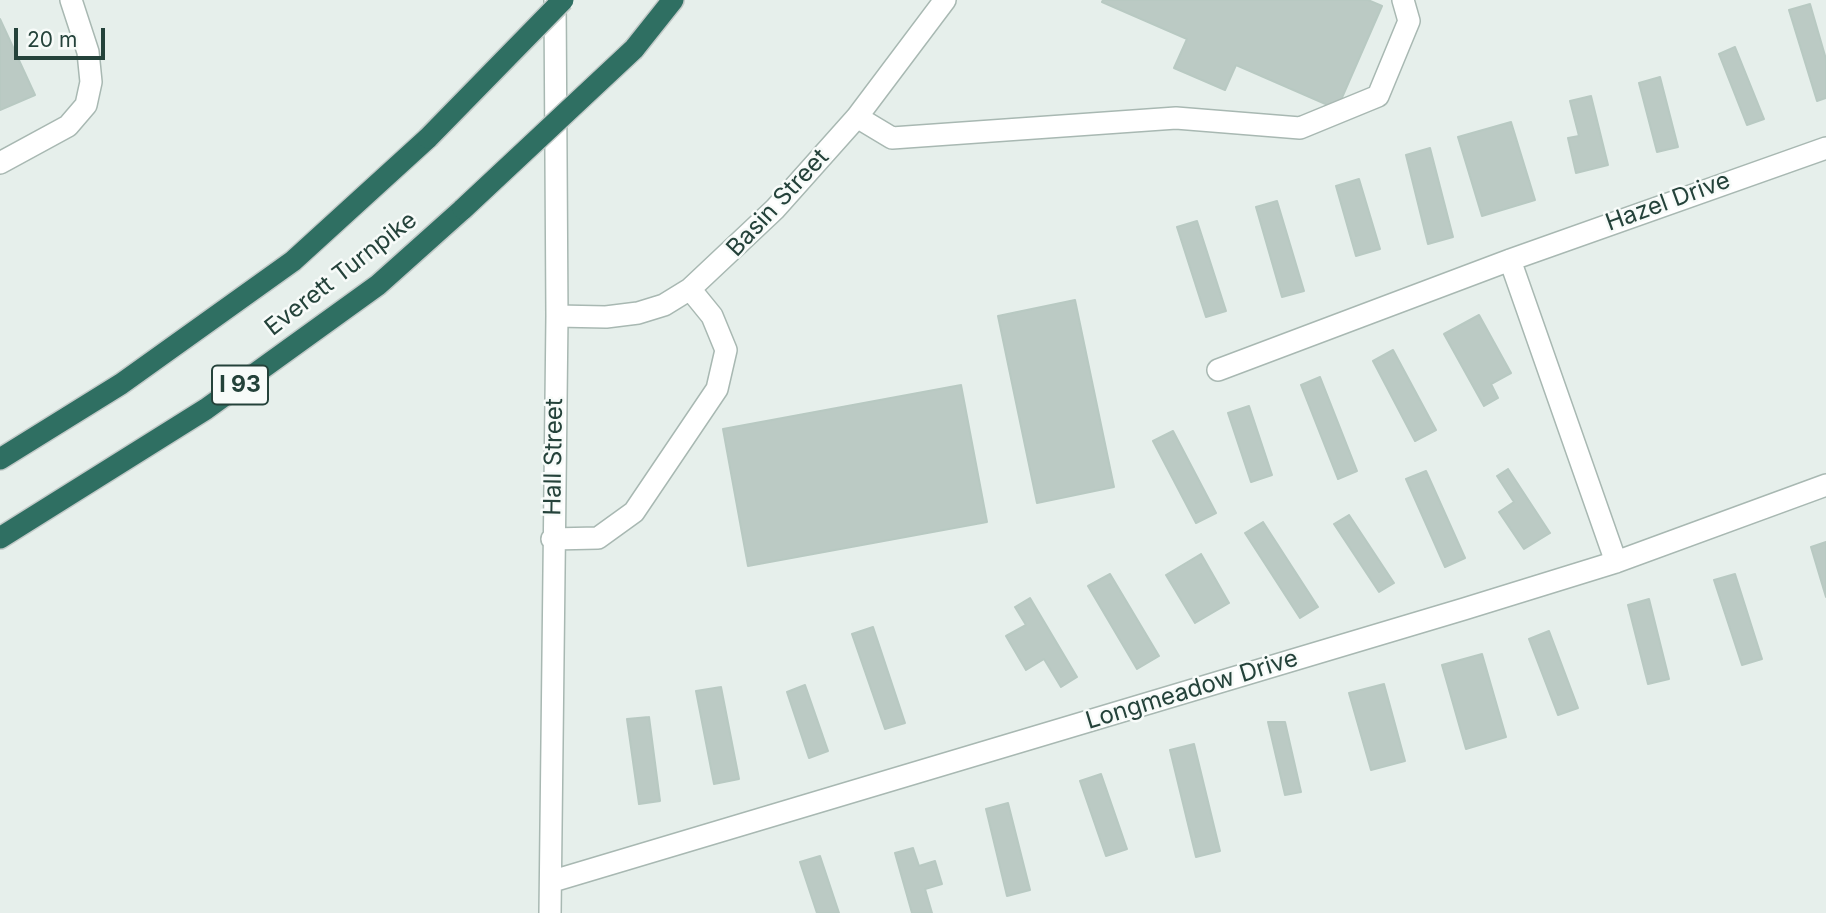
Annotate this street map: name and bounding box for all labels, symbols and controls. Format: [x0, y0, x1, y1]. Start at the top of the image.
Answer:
scale bar [18, 14, 108, 58]
text: 20 m [27, 27, 77, 52]
street label: Basin Street [721, 143, 835, 263]
street label: Hazel Drive [1602, 166, 1734, 238]
street label: Everett Turnpike [259, 206, 423, 342]
road number: I 93 [212, 366, 268, 404]
street label: Hall Street [539, 398, 569, 516]
street label: Longmeadow Drive [1083, 644, 1301, 736]

